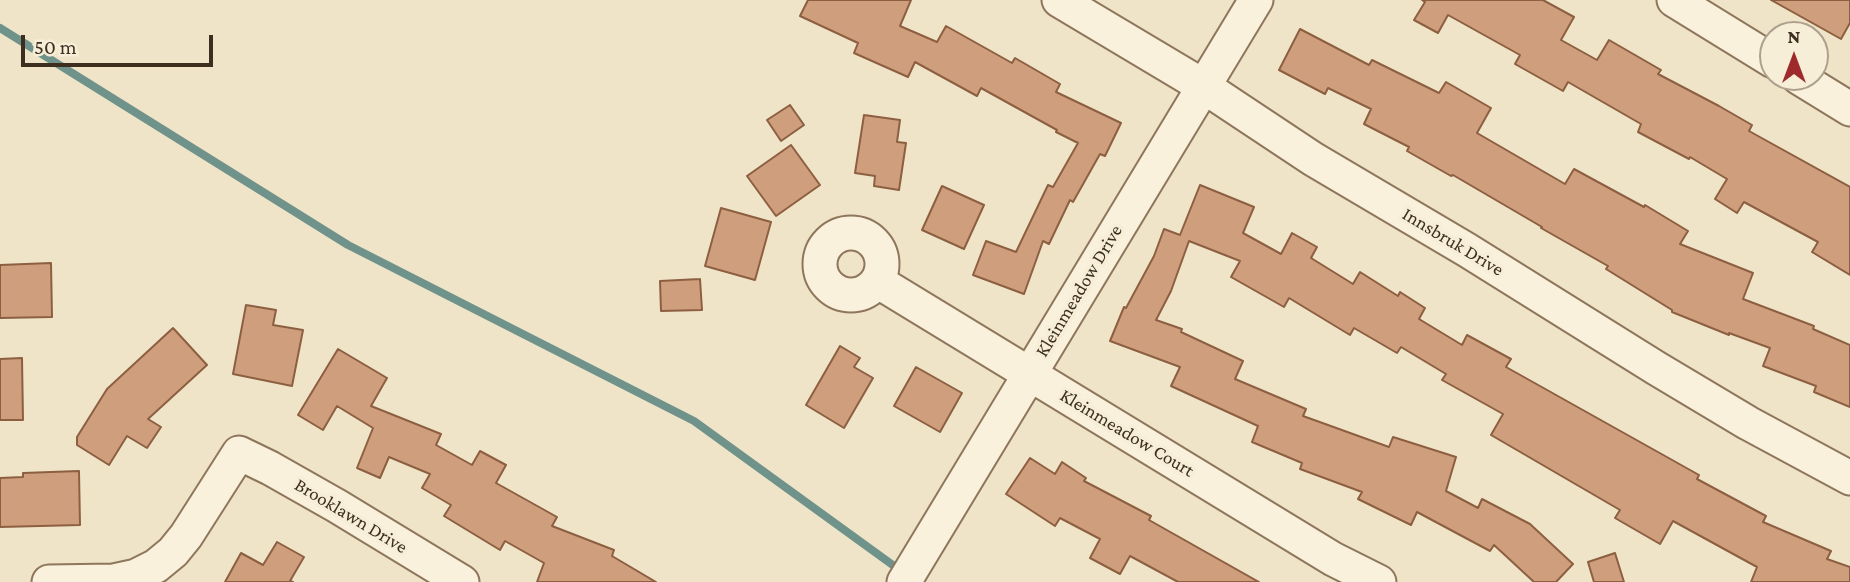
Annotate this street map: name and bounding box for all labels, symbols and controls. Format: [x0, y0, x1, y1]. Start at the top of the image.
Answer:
scale bar [24, 21, 217, 65]
north arrow [1759, 21, 1829, 91]
text: N [1788, 26, 1800, 47]
text: 50 m [34, 35, 77, 59]
street label: Innsbruk Drive [1398, 203, 1508, 281]
street label: Kleinmeadow Drive [1031, 221, 1127, 361]
street label: Kleinmeadow Court [1056, 384, 1198, 482]
street label: Brooklawn Drive [291, 473, 411, 559]

